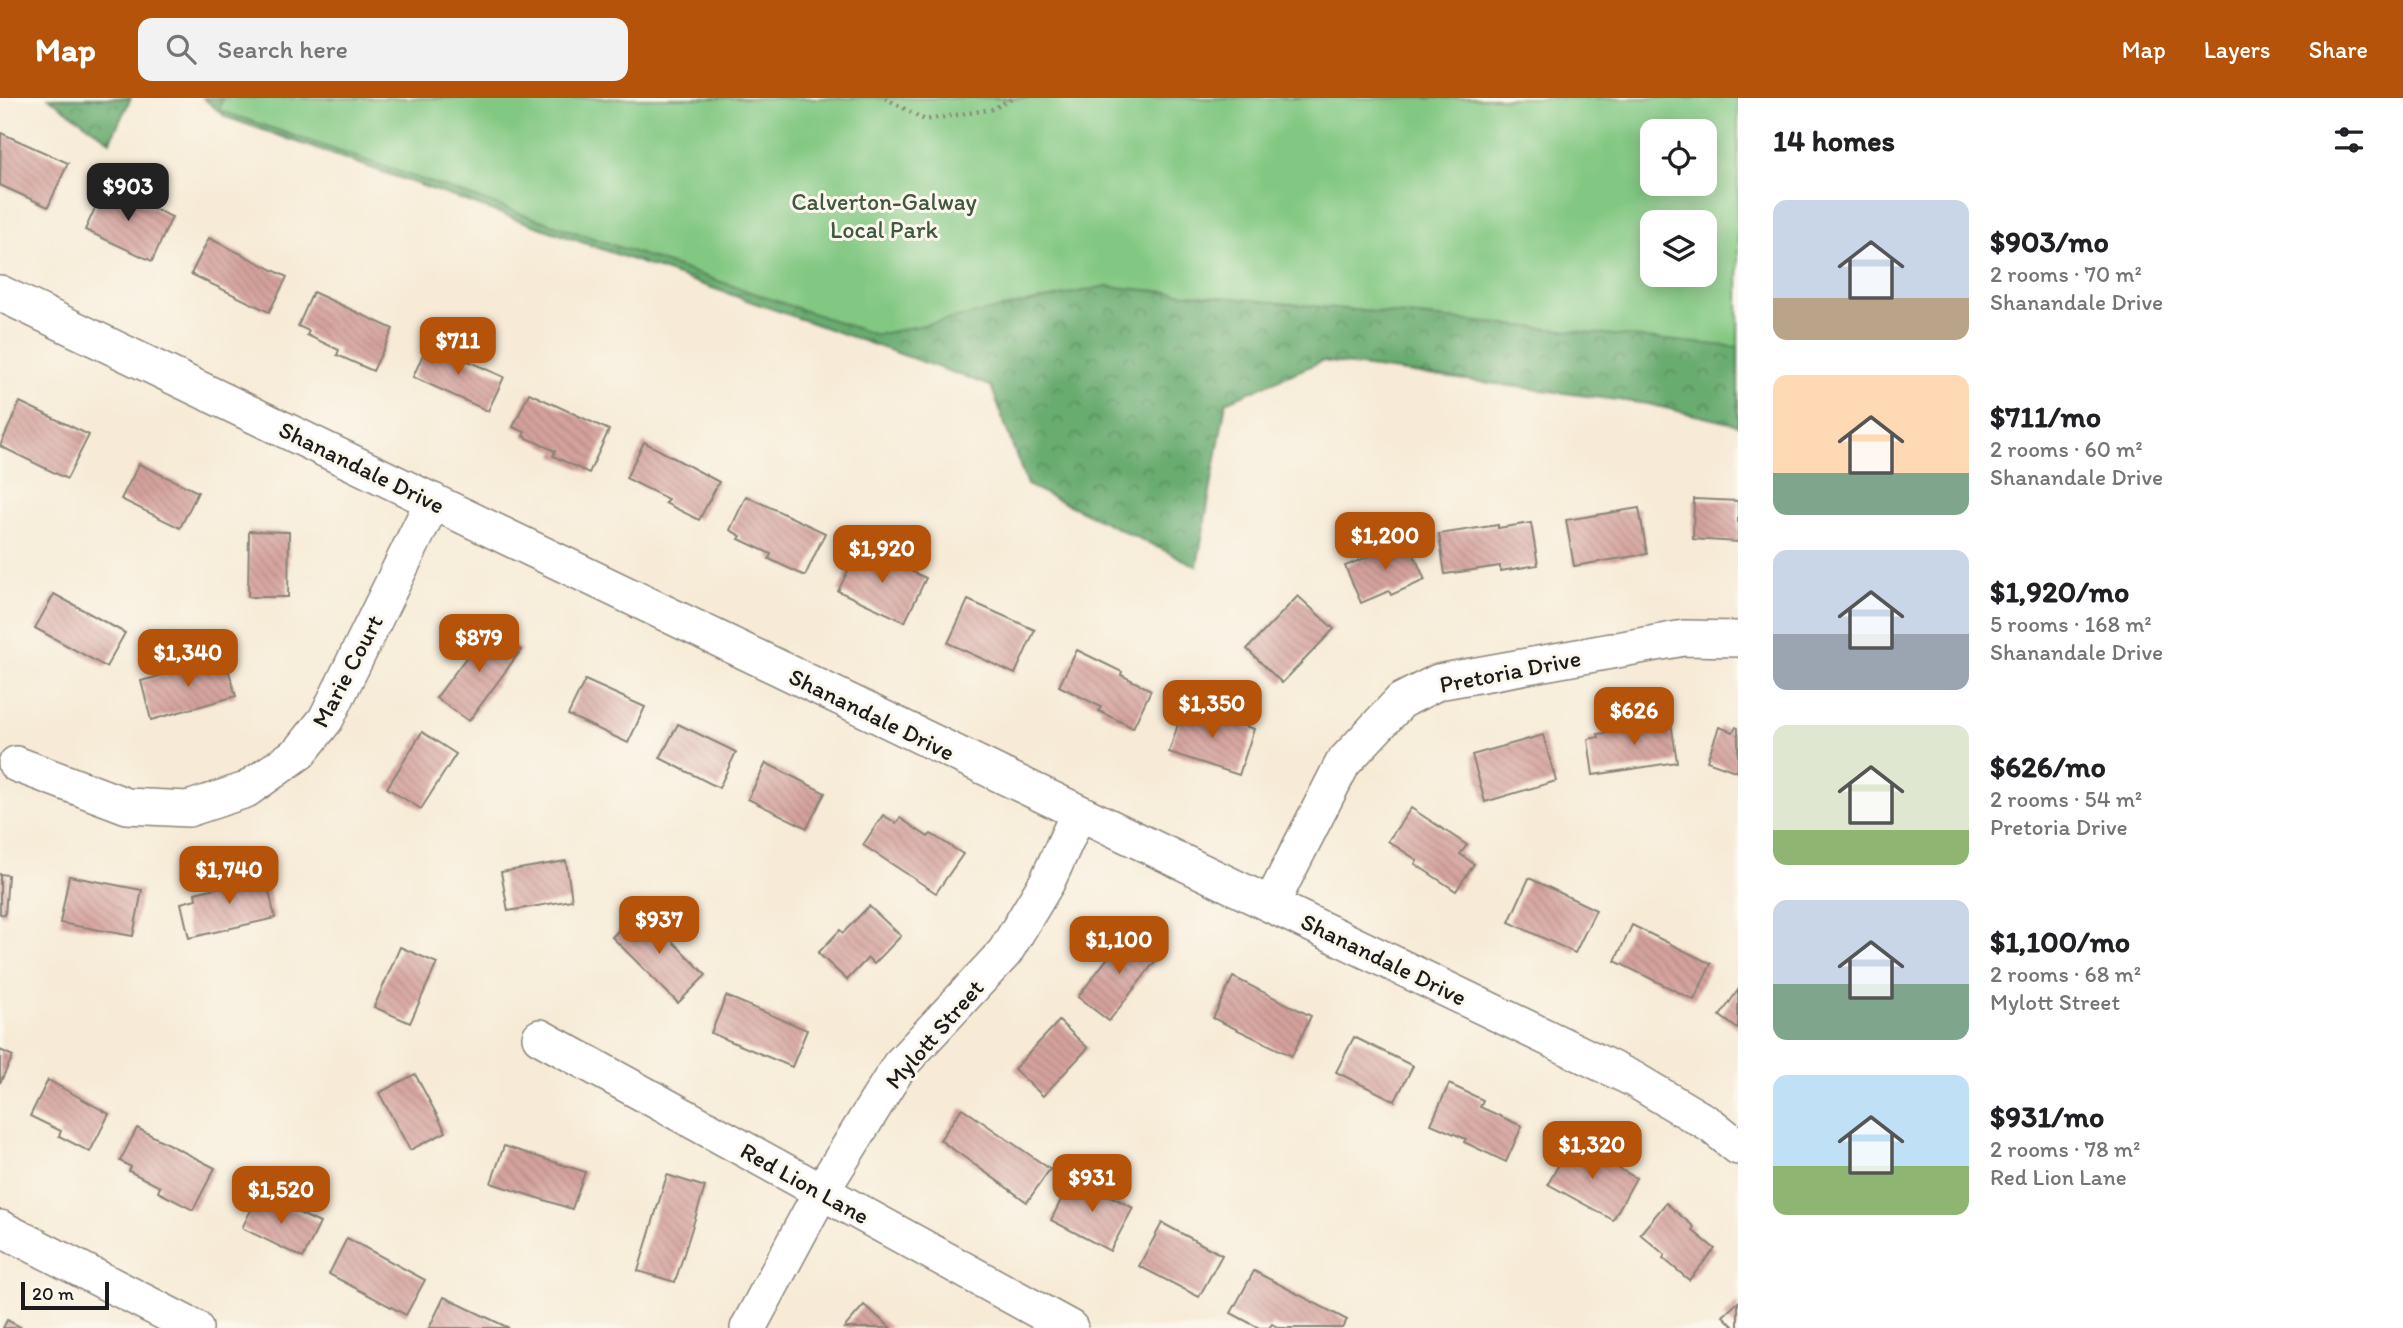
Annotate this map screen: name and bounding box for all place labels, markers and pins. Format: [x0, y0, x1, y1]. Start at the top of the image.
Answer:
pin: $903 [87, 164, 169, 223]
pin: $711 [417, 317, 499, 377]
pin: $1,200 [1328, 512, 1442, 572]
pin: $1,920 [825, 526, 939, 585]
pin: $879 [438, 614, 520, 674]
pin: $1,340 [131, 630, 245, 689]
pin: $1,350 [1155, 680, 1269, 740]
pin: $626 [1593, 688, 1675, 747]
pin: $1,740 [172, 846, 286, 906]
pin: $937 [618, 896, 700, 956]
pin: $1,100 [1062, 916, 1176, 976]
pin: $1,320 [1535, 1122, 1649, 1181]
pin: $931 [1051, 1154, 1133, 1214]
pin: $1,520 [224, 1166, 338, 1226]

